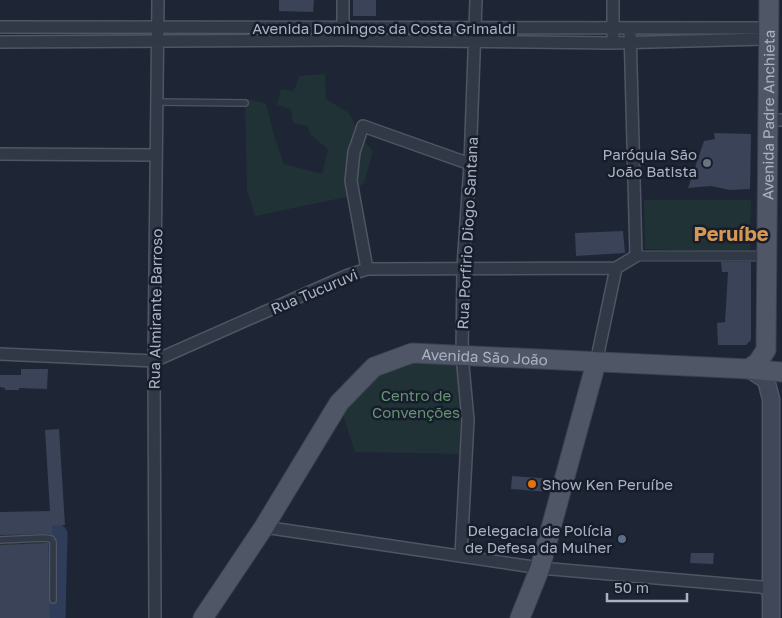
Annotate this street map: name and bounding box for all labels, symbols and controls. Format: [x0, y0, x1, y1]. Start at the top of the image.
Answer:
street label: Avenida Domingos da Costa Grimaldi [252, 19, 516, 37]
street label: Avenida Padre Anchieta [758, 30, 778, 200]
street label: Rua Porfirio Diogo Santana [453, 136, 481, 330]
place label: Paróquia São João Batista [603, 145, 697, 180]
marker: Paróquia São João Batista [701, 157, 713, 169]
district label: Peruíbe [693, 221, 769, 245]
street label: Rua Almirante Barroso [145, 228, 165, 390]
street label: Rua Tucuruvi [268, 265, 360, 317]
street label: Avenida São João [421, 344, 548, 368]
park label: Centro de Convenções [372, 386, 460, 421]
place label: Show Ken Peruíbe [542, 475, 673, 493]
marker: Show Ken Peruíbe [526, 478, 538, 490]
place label: Delegacia de Polícia de Defesa da Mulher [465, 521, 612, 556]
marker: Delegacia de Polícia de Defesa da Mulher [616, 533, 628, 545]
scale bar [607, 570, 687, 602]
text: 50 m [614, 578, 649, 596]

